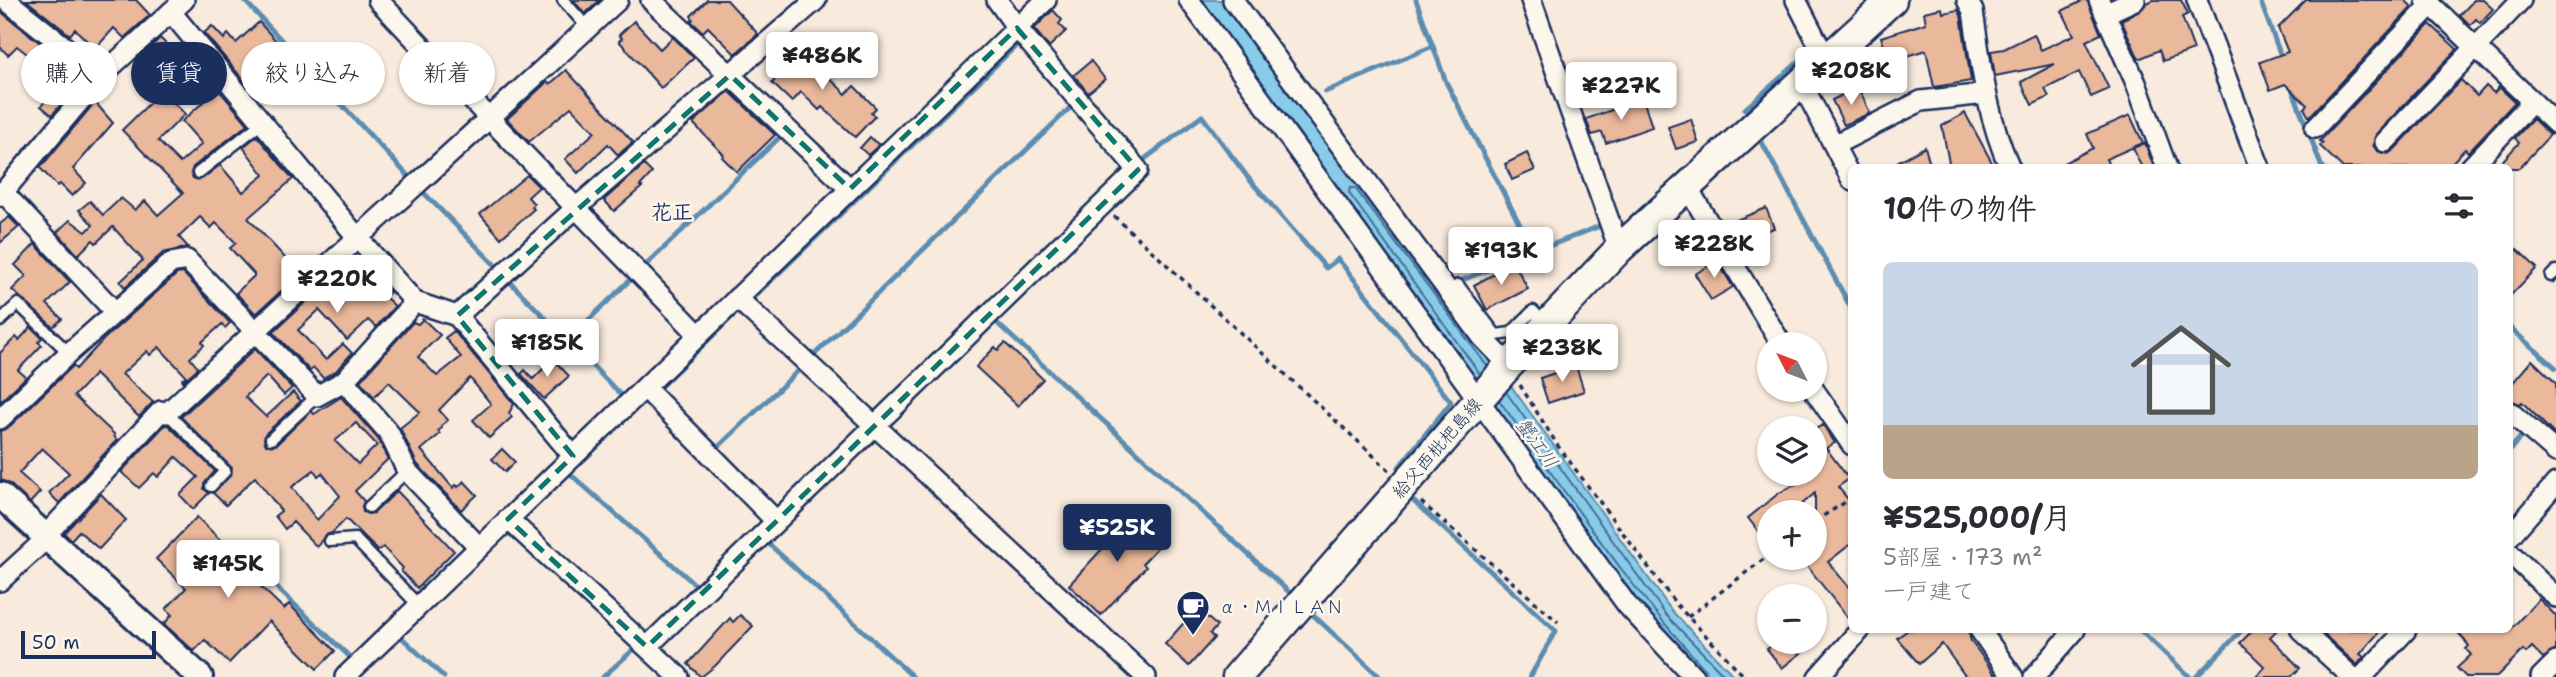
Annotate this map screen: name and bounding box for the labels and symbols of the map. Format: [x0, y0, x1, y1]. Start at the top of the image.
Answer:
pin: ¥486K [773, 32, 871, 92]
pin: ¥208K [1802, 48, 1900, 107]
pin: ¥227K [1572, 62, 1670, 122]
district label: 花正 [651, 198, 693, 226]
pin: ¥228K [1665, 220, 1763, 280]
pin: ¥193K [1452, 228, 1550, 287]
pin: ¥220K [288, 256, 386, 315]
pin: ¥185K [498, 320, 596, 379]
pin: ¥238K [1513, 324, 1611, 384]
north arrow [1757, 332, 1827, 402]
street label: 給父西枇杷島線 [1387, 393, 1487, 503]
water label: 蟹江川 [1510, 413, 1564, 473]
pin: ¥525K [1068, 504, 1166, 564]
pin: ¥145K [179, 540, 277, 600]
cafe icon: α・ＭＩＬＡＮ [1174, 588, 1212, 637]
place label: α・ＭＩＬＡＮ [1218, 595, 1344, 619]
scale bar [21, 628, 156, 660]

